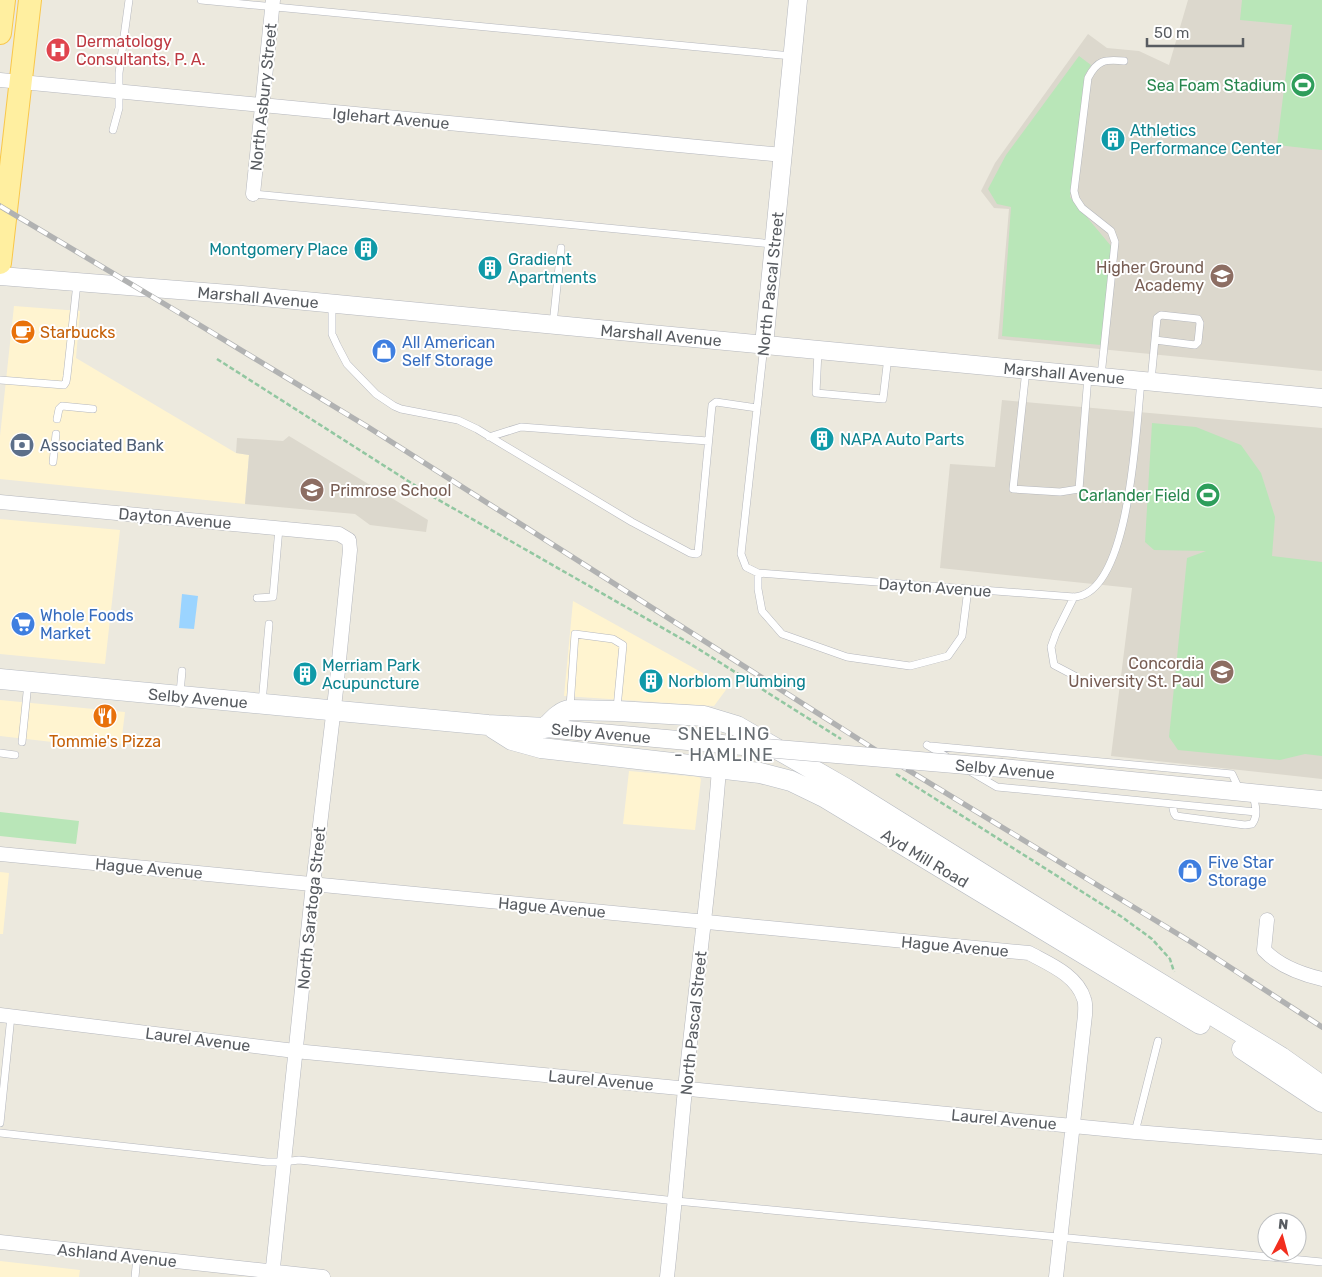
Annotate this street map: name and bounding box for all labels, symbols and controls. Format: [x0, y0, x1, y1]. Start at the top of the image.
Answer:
scale bar [1147, 15, 1243, 47]
street label: North Asbury Street [246, 22, 281, 172]
text: 50 m [1154, 24, 1189, 42]
place label: Dermatology Consultants, P. A. [76, 32, 206, 69]
hospital icon: Dermatology Consultants, P. A. [45, 37, 71, 63]
sports icon: Sea Foam Stadium [1290, 72, 1316, 98]
place label: Sea Foam Stadium [1147, 76, 1286, 95]
street label: Iglehart Avenue [332, 104, 450, 133]
place label: Athletics Performance Center [1130, 121, 1281, 158]
building icon: Athletics Performance Center [1100, 126, 1126, 152]
street label: North Pascal Street [753, 211, 788, 357]
building icon: Montgomery Place [353, 236, 379, 262]
place label: Montgomery Place [209, 240, 348, 259]
place label: Gradient Apartments [508, 250, 597, 287]
building icon: Gradient Apartments [477, 255, 503, 281]
place label: Higher Ground Academy [1096, 258, 1204, 295]
school or university icon: Higher Ground Academy [1209, 263, 1235, 289]
street label: Marshall Avenue [197, 283, 319, 312]
cafe icon: Starbucks [10, 319, 36, 345]
street label: Marshall Avenue [600, 321, 722, 350]
place label: Starbucks [40, 323, 115, 342]
place label: All American Self Storage [402, 333, 495, 370]
shop icon: All American Self Storage [371, 338, 397, 364]
street label: Marshall Avenue [1003, 359, 1125, 388]
building icon: NAPA Auto Parts [809, 426, 835, 452]
place label: NAPA Auto Parts [840, 430, 964, 449]
bank icon: Associated Bank [9, 432, 35, 458]
place label: Associated Bank [40, 436, 165, 455]
school or university icon: Primrose School [299, 477, 325, 503]
place label: Primrose School [330, 481, 451, 500]
sports icon: Carlander Field [1195, 482, 1221, 508]
place label: Carlander Field [1078, 486, 1190, 505]
street label: Dayton Avenue [118, 504, 232, 533]
street label: Dayton Avenue [878, 574, 992, 601]
place label: Whole Foods Market [40, 606, 134, 643]
supermarket icon: Whole Foods Market [10, 611, 36, 637]
place label: Concordia University St. Paul [1068, 654, 1204, 691]
place label: Merriam Park Acupuncture [322, 656, 421, 693]
school or university icon: Concordia University St. Paul [1209, 659, 1235, 685]
building icon: Merriam Park Acupuncture [292, 661, 318, 687]
building icon: Norblom Plumbing [638, 668, 664, 694]
place label: Norblom Plumbing [668, 672, 806, 691]
street label: Selby Avenue [147, 685, 249, 712]
restaurant icon: Tommie's Pizza [92, 703, 118, 729]
street label: Selby Avenue [550, 720, 652, 747]
district label: SNELLING - HAMLINE [674, 723, 774, 766]
place label: Tommie's Pizza [49, 732, 161, 751]
street label: Selby Avenue [954, 756, 1056, 783]
street label: Ayd Mill Road [878, 825, 972, 892]
street label: North Saratoga Street [293, 826, 330, 990]
place label: Five Star Storage [1208, 853, 1274, 890]
street label: Hague Avenue [94, 854, 204, 883]
shop icon: Five Star Storage [1177, 858, 1203, 884]
street label: Hague Avenue [497, 893, 607, 922]
street label: Hague Avenue [900, 932, 1010, 961]
street label: North Pascal Street [676, 950, 711, 1096]
street label: Laurel Avenue [144, 1024, 252, 1055]
street label: Laurel Avenue [547, 1066, 655, 1095]
street label: Laurel Avenue [950, 1105, 1058, 1134]
north arrow [1257, 1212, 1307, 1262]
text: N [1277, 1216, 1289, 1234]
street label: Ashland Avenue [56, 1240, 178, 1271]

